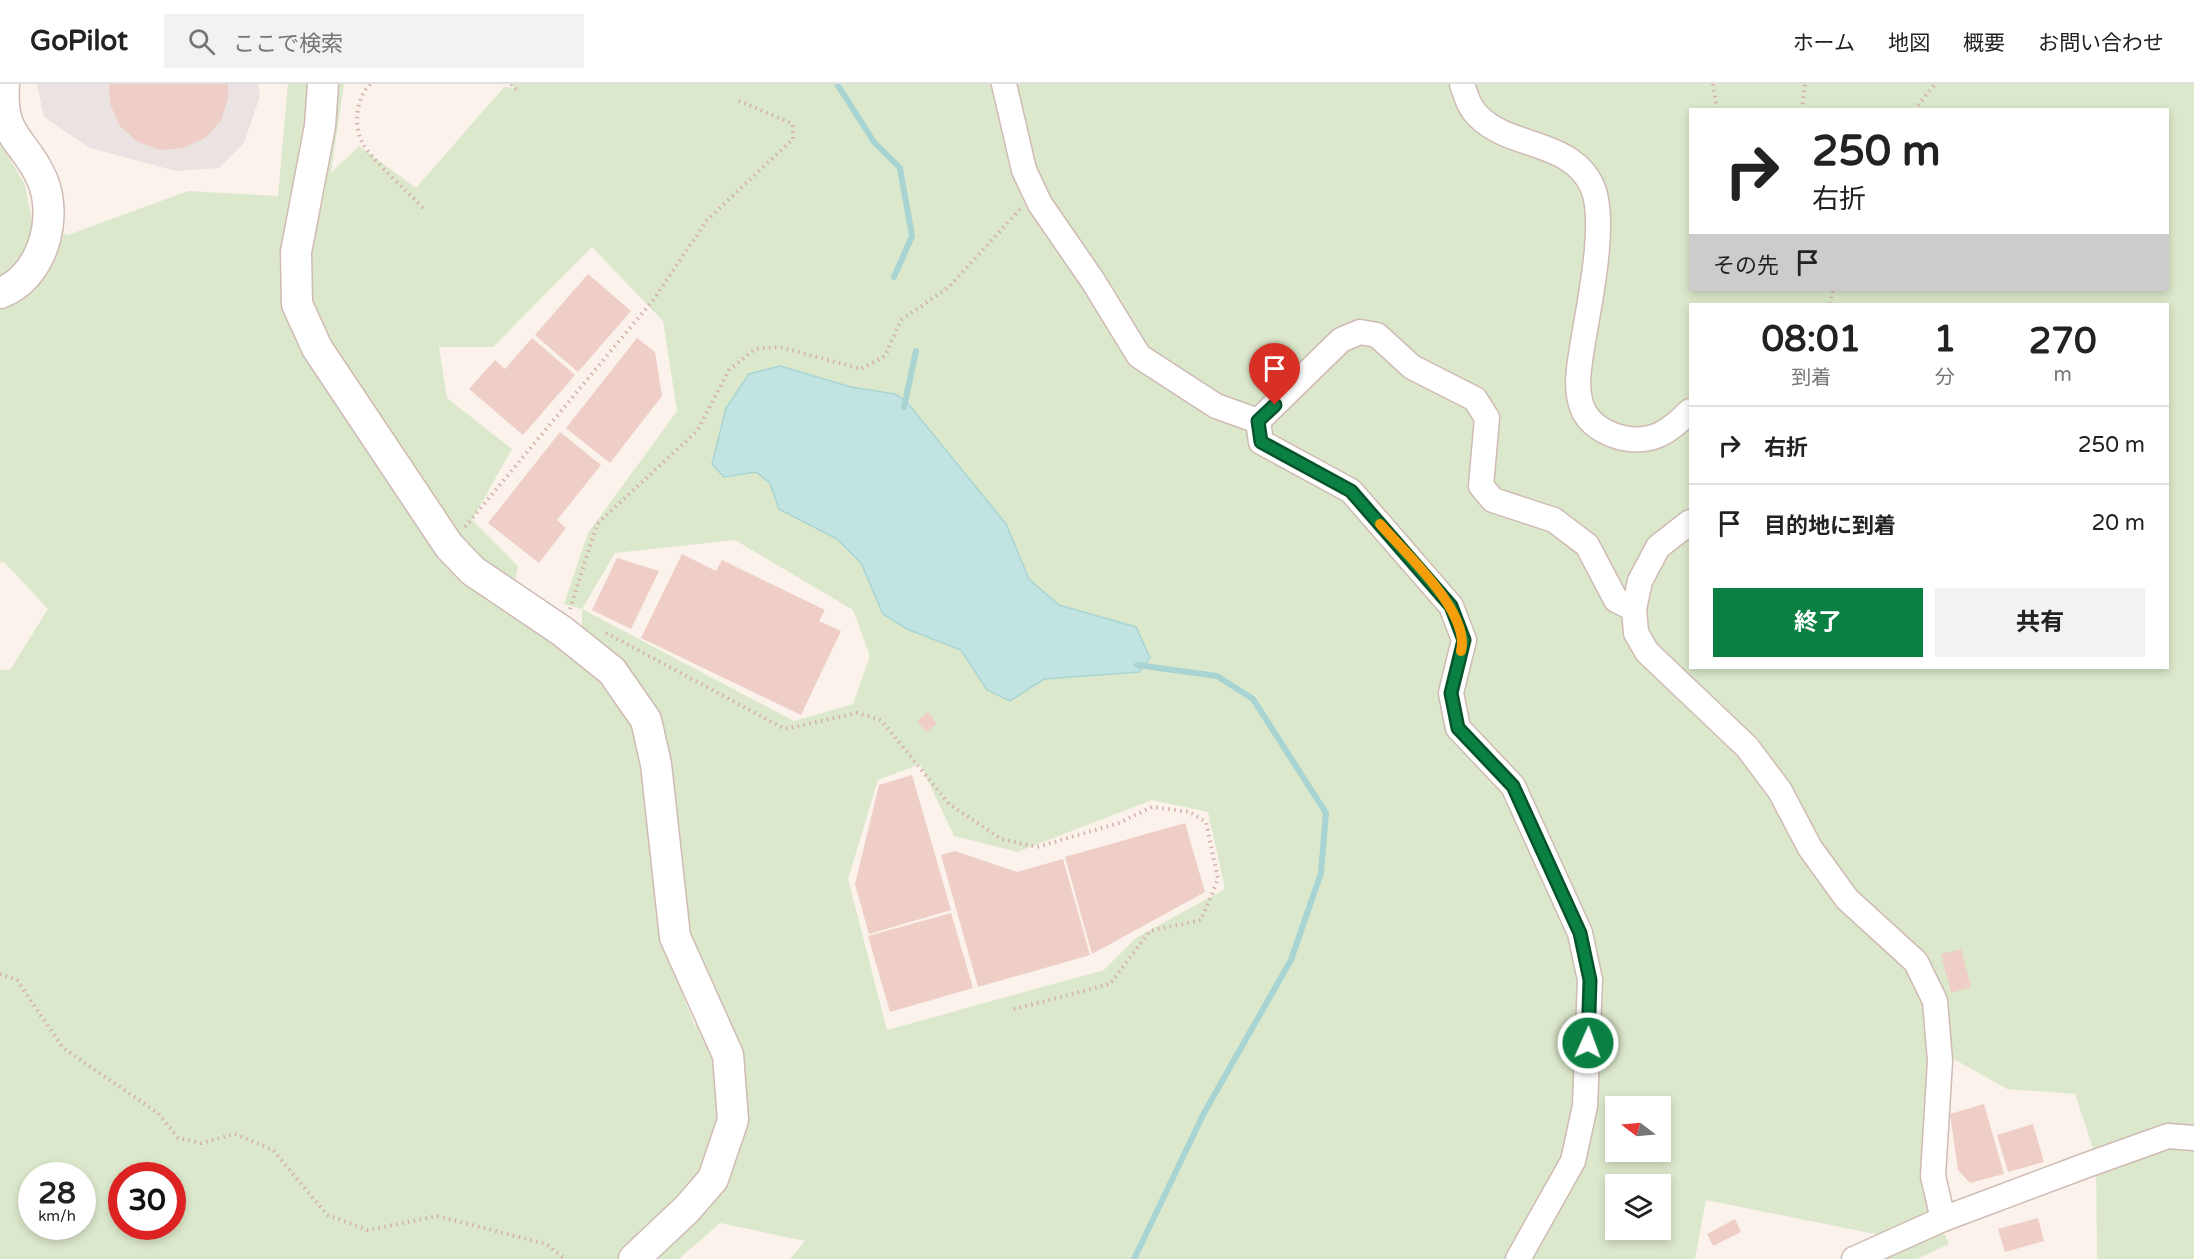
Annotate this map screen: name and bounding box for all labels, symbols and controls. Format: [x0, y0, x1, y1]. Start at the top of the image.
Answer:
search box [164, 14, 584, 68]
text: GoPilot [30, 24, 128, 58]
icon: search [185, 25, 218, 58]
text: ここで検索 [233, 31, 343, 57]
text: ホーム [1793, 31, 1855, 56]
text: 地図 [1888, 31, 1930, 56]
text: 概要 [1963, 31, 2005, 56]
text: お問い合わせ [2038, 31, 2164, 56]
text: 250 m [1812, 126, 1941, 177]
icon: right [1713, 132, 1791, 210]
text: 右折 [1812, 183, 1866, 216]
icon: arrive [1791, 246, 1824, 279]
text: その先 [1713, 253, 1779, 279]
text: 08:01 [1761, 318, 1861, 361]
text: 1 [1934, 318, 1956, 361]
text: 270 [2029, 320, 2097, 363]
pin [1249, 343, 1300, 405]
icon: arrive [1258, 352, 1291, 385]
text: m [2053, 363, 2072, 387]
text: 到着 [1791, 366, 1831, 390]
text: 分 [1935, 366, 1955, 390]
icon: right [1713, 429, 1746, 462]
text: 250 m [2078, 432, 2145, 458]
text: 右折 [1764, 435, 1808, 461]
icon: arrive [1713, 507, 1746, 540]
text: 20 m [2091, 510, 2145, 536]
text: 目的地に到着 [1764, 513, 1896, 539]
button: 終了 [1713, 588, 1923, 657]
button: 共有 [1935, 588, 2145, 657]
position arrow [1556, 1011, 1620, 1075]
north arrow [1605, 1096, 1671, 1162]
map controls [1605, 1096, 1671, 1240]
speed limit sign: 30 [108, 1162, 186, 1240]
button: layers [1605, 1174, 1671, 1240]
text: 28 [38, 1175, 76, 1212]
text: km/h [38, 1207, 76, 1225]

